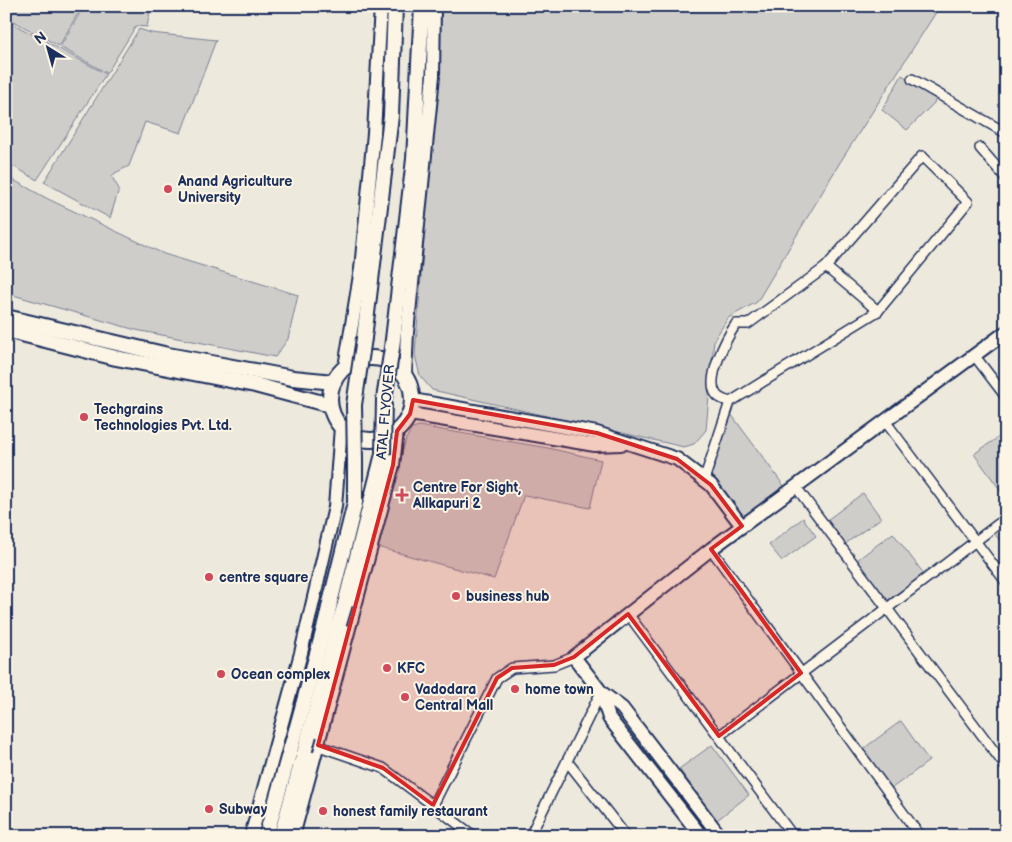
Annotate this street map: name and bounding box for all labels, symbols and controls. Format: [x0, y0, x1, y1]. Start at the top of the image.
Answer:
north arrow [22, 22, 72, 72]
text: N [31, 28, 50, 48]
place label: Anand Agriculture University [177, 173, 292, 206]
marker: Anand Agriculture University [162, 183, 174, 195]
street label: ATAL FLYOVER [373, 364, 398, 460]
place label: Techgrains Technologies Pvt. Ltd. [94, 401, 232, 434]
marker: Techgrains Technologies Pvt. Ltd. [78, 411, 90, 423]
place label: Centre For Sight, Allkapuri 2 [412, 479, 521, 512]
marker: Centre For Sight, Allkapuri 2 [395, 488, 409, 502]
place label: centre square [219, 569, 308, 586]
marker: centre square [203, 571, 215, 583]
place label: business hub [466, 588, 550, 605]
marker: business hub [450, 590, 462, 602]
place label: KFC [397, 660, 425, 677]
marker: KFC [381, 662, 393, 674]
place label: Ocean complex [231, 666, 331, 683]
marker: Ocean complex [215, 668, 227, 680]
place label: Vadodara Central Mall [415, 681, 493, 714]
place label: home town [525, 681, 594, 698]
marker: home town [509, 683, 521, 695]
marker: Vadodara Central Mall [399, 691, 411, 703]
place label: Subway [219, 801, 268, 818]
marker: Subway [203, 803, 215, 815]
place label: honest family restaurant [333, 803, 488, 820]
marker: honest family restaurant [317, 805, 329, 817]

